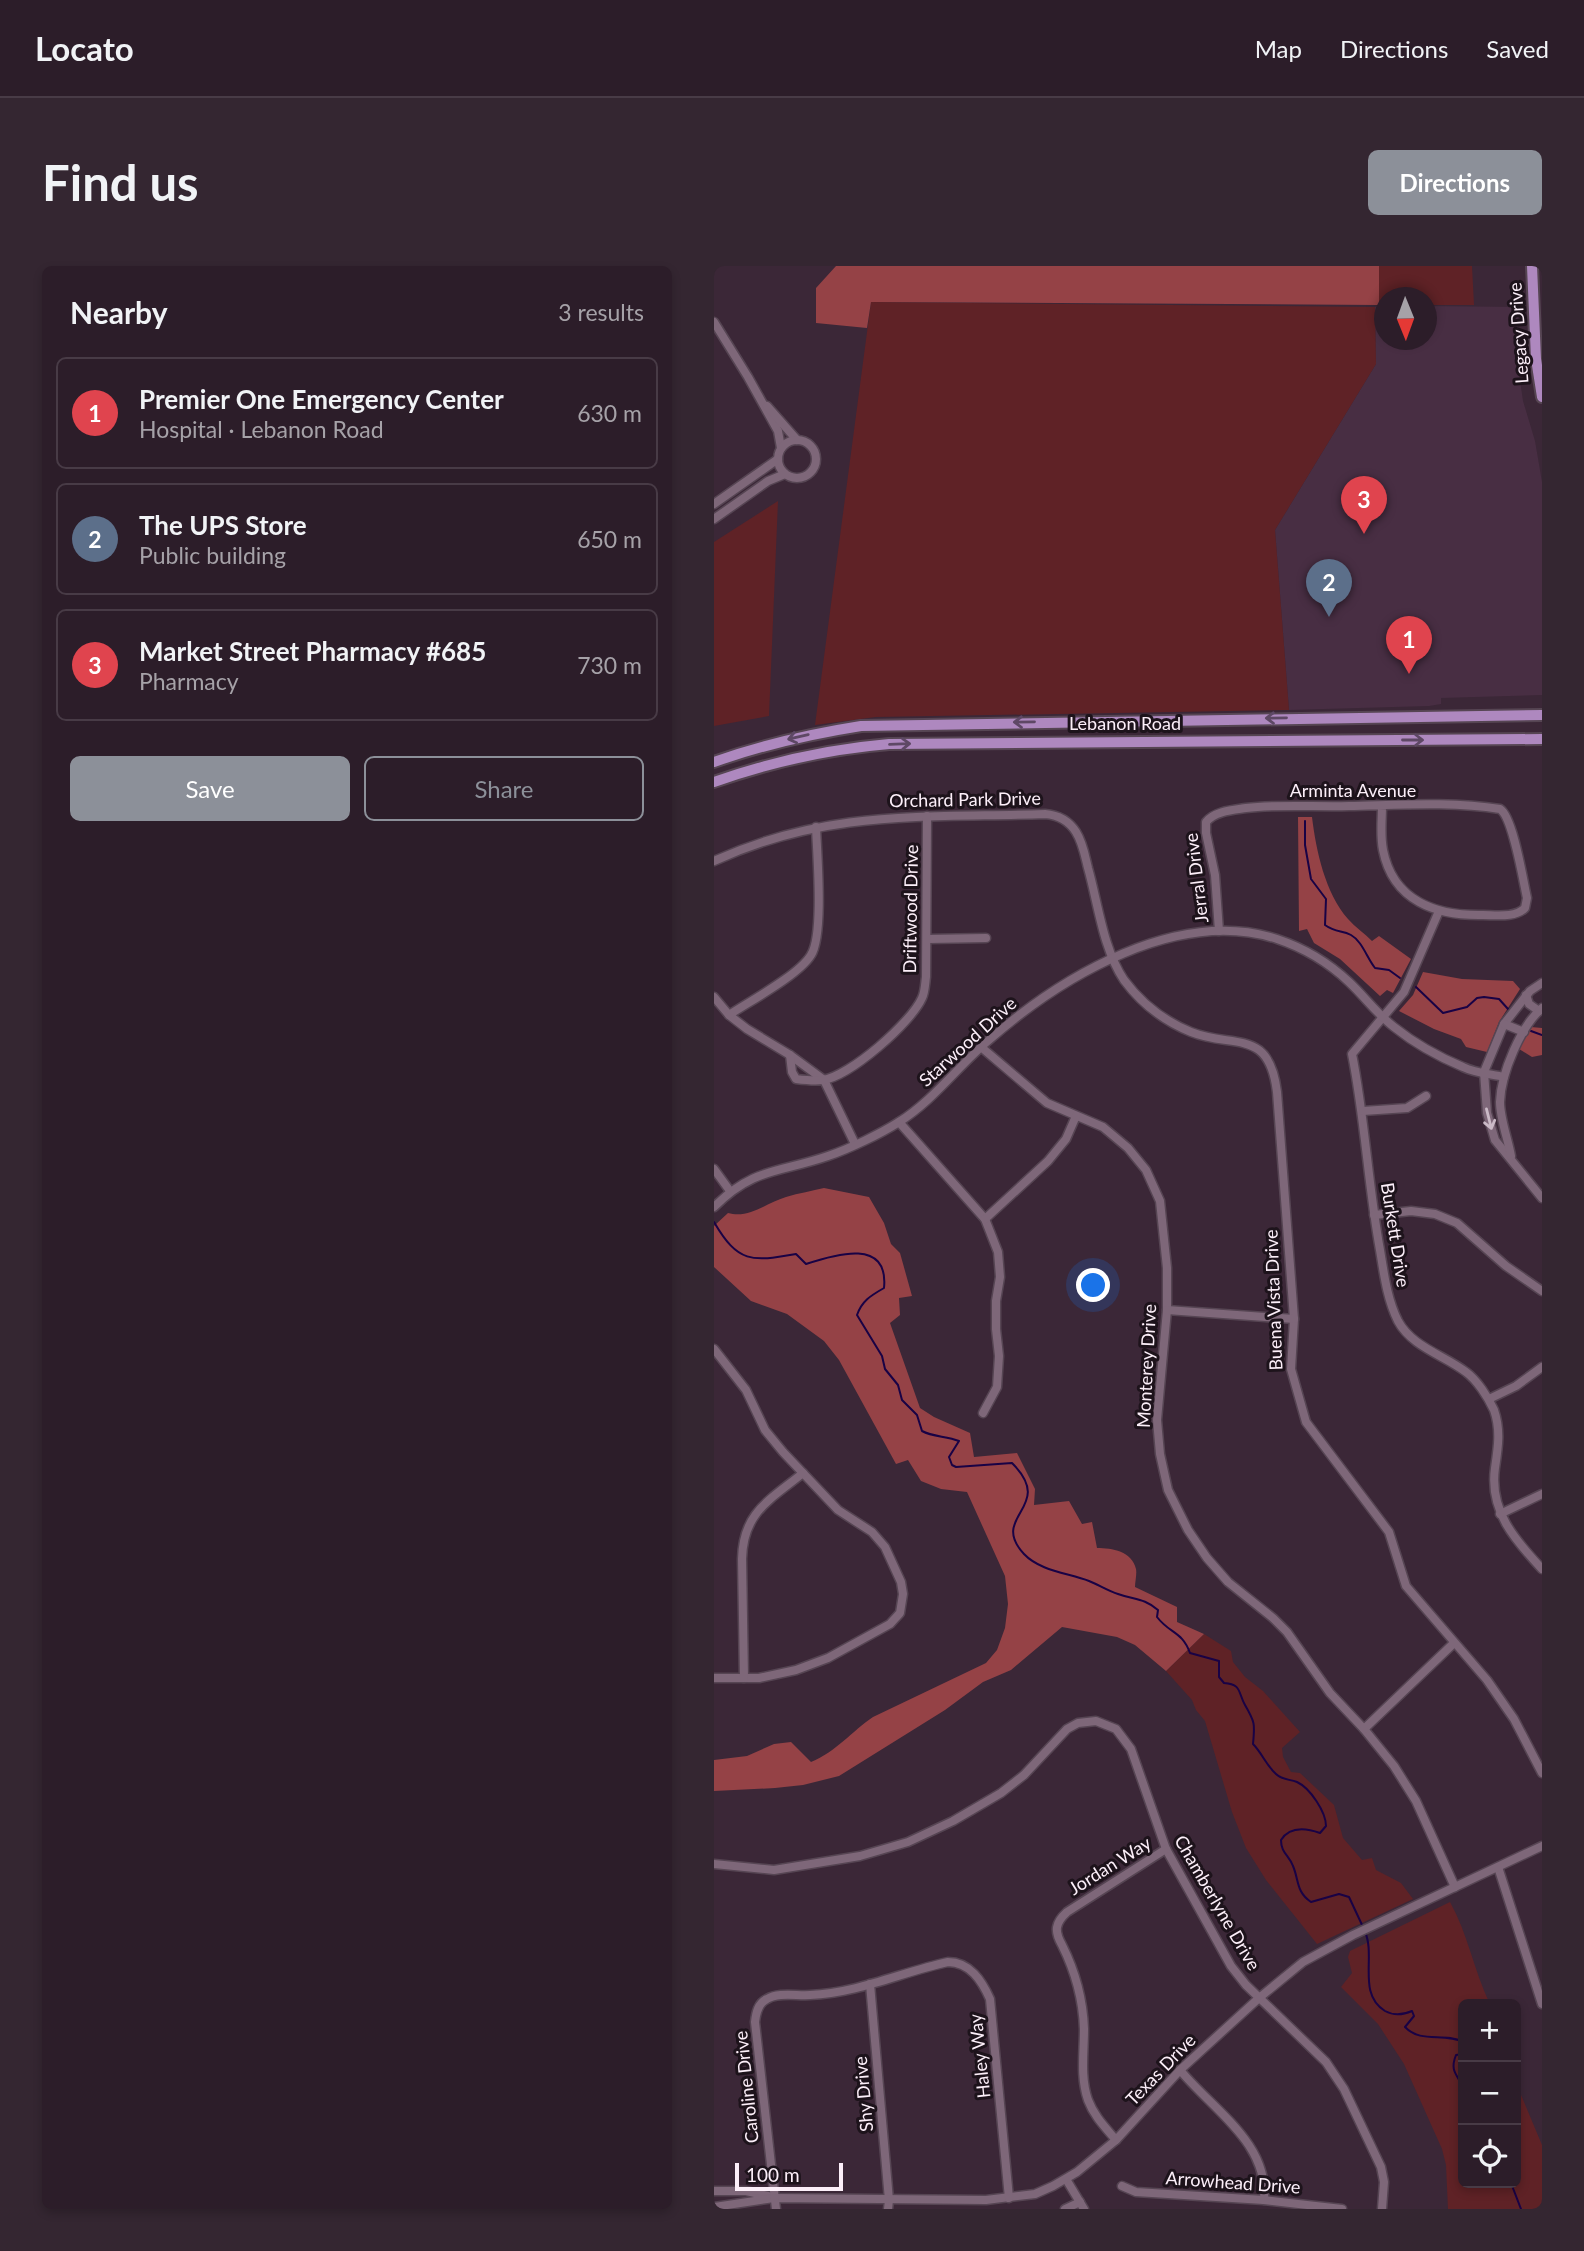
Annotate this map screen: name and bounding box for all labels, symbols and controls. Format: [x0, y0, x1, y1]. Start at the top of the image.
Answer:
text: Locato [35, 28, 134, 68]
text: Map [1255, 34, 1302, 63]
text: Directions [1340, 34, 1448, 63]
text: Saved [1486, 34, 1549, 63]
button: Directions [1368, 150, 1542, 215]
text: Find us [42, 153, 199, 211]
street label: Legacy Drive [1503, 282, 1533, 384]
north arrow [1374, 287, 1437, 350]
text: Nearby [70, 294, 168, 330]
text: 3 results [558, 298, 644, 326]
text: Premier One Emergency Center [139, 383, 504, 415]
text: 1 [88, 399, 102, 427]
text: 630 m [577, 399, 642, 427]
text: Hospital · Lebanon Road [139, 415, 384, 443]
pin: 3 [1341, 476, 1387, 534]
text: The UPS Store [139, 509, 307, 541]
text: 2 [88, 525, 102, 553]
text: 650 m [577, 525, 642, 553]
text: Public building [139, 541, 286, 569]
pin: 2 [1306, 559, 1352, 617]
pin: 1 [1386, 616, 1432, 674]
text: Market Street Pharmacy #685 [139, 635, 486, 667]
text: 3 [88, 651, 102, 679]
text: 730 m [577, 651, 642, 679]
text: Pharmacy [139, 667, 239, 695]
one-way arrow [1265, 711, 1288, 725]
street label: Lebanon Road [1069, 712, 1181, 734]
one-way arrow [1013, 715, 1036, 729]
one-way arrow [787, 731, 810, 745]
one-way arrow [1401, 733, 1424, 747]
one-way arrow [888, 737, 911, 750]
button: Save [70, 756, 350, 821]
button: Share [364, 756, 644, 821]
street label: Arminta Avenue [1290, 779, 1416, 801]
street label: Orchard Park Drive [889, 787, 1041, 811]
street label: Jerral Drive [1180, 832, 1212, 924]
street label: Driftwood Drive [898, 844, 922, 974]
street label: Starwood Drive [914, 992, 1021, 1091]
one-way arrow [1483, 1107, 1496, 1130]
street label: Burkett Drive [1377, 1181, 1415, 1289]
street label: Buena Vista Drive [1260, 1229, 1286, 1371]
your location [1076, 1268, 1110, 1302]
street label: Monterey Drive [1132, 1303, 1160, 1429]
street label: Jordan Way [1064, 1831, 1155, 1899]
street label: Chamberlyne Drive [1170, 1831, 1266, 1974]
map controls [1458, 1999, 1521, 2188]
button: + [1458, 1999, 1521, 2062]
street label: Haley Way [964, 2012, 994, 2099]
street label: Texas Drive [1121, 2029, 1200, 2110]
street label: Caroline Drive [729, 2030, 763, 2144]
street label: Shy Drive [849, 2055, 877, 2133]
button: − [1458, 2062, 1521, 2125]
button: locate [1458, 2125, 1521, 2188]
scale bar [735, 2160, 844, 2192]
text: 100 m [746, 2163, 800, 2186]
street label: Arrowhead Drive [1165, 2166, 1301, 2198]

